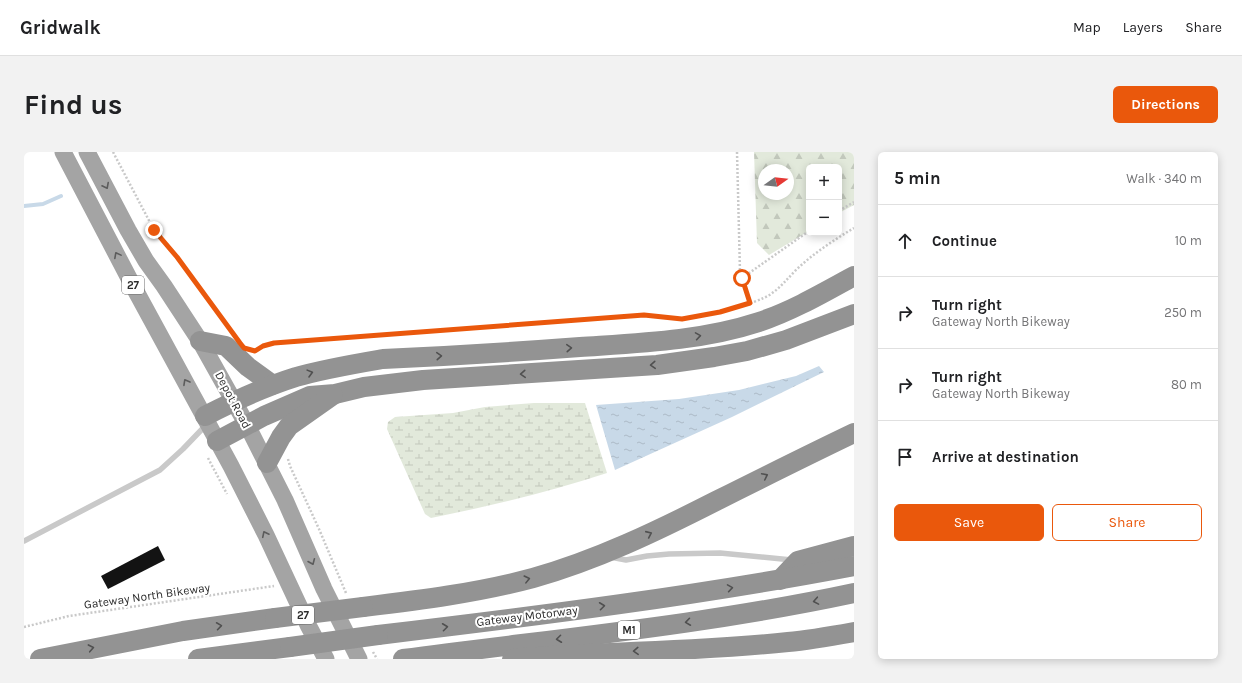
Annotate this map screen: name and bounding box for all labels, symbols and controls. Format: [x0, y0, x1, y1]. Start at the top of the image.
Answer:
text: Gridwalk [20, 17, 101, 39]
text: Map [1073, 19, 1101, 36]
text: Layers [1123, 19, 1163, 36]
text: Share [1185, 19, 1222, 36]
button: Directions [1113, 86, 1218, 123]
text: Find us [24, 88, 123, 121]
north arrow [758, 164, 794, 200]
map controls [806, 164, 842, 236]
button: + [806, 164, 842, 200]
text: 5 min [894, 168, 941, 188]
text: Walk · 340 m [1126, 171, 1202, 186]
one-way arrow [101, 182, 108, 190]
button: − [806, 200, 842, 236]
route end [145, 221, 163, 239]
icon: ahead [894, 230, 916, 252]
text: Continue [932, 232, 997, 250]
text: 10 m [1175, 233, 1202, 248]
one-way arrow [115, 252, 122, 260]
route start [733, 269, 751, 287]
road number: 27 [122, 276, 144, 294]
text: Turn right [932, 296, 1002, 314]
icon: right [894, 302, 916, 324]
text: 250 m [1164, 305, 1202, 320]
text: Gateway North Bikeway [932, 314, 1070, 329]
one-way arrow [695, 332, 701, 341]
one-way arrow [566, 344, 572, 353]
one-way arrow [436, 351, 442, 360]
one-way arrow [650, 360, 656, 369]
text: Turn right [932, 368, 1002, 386]
street label: Depot Road [212, 369, 254, 431]
one-way arrow [307, 369, 314, 378]
one-way arrow [520, 370, 526, 378]
icon: right [894, 374, 916, 396]
text: 80 m [1171, 377, 1202, 392]
one-way arrow [183, 379, 190, 386]
text: Gateway North Bikeway [932, 386, 1070, 401]
icon: arrive [894, 446, 916, 468]
text: Arrive at destination [932, 448, 1079, 466]
one-way arrow [761, 473, 768, 481]
button: Save [894, 504, 1044, 541]
button: Share [1052, 504, 1202, 541]
one-way arrow [262, 531, 270, 539]
one-way arrow [644, 531, 652, 539]
one-way arrow [308, 558, 316, 565]
one-way arrow [524, 576, 530, 584]
street label: Gateway North Bikeway [83, 580, 211, 612]
one-way arrow [727, 584, 733, 593]
one-way arrow [813, 596, 819, 605]
one-way arrow [599, 602, 605, 611]
street label: Gateway Motorway [476, 603, 579, 629]
road number: 27 [292, 606, 314, 624]
one-way arrow [684, 617, 691, 626]
road number: M1 [618, 621, 640, 639]
one-way arrow [216, 622, 223, 631]
one-way arrow [442, 623, 448, 632]
one-way arrow [556, 634, 562, 643]
one-way arrow [88, 645, 95, 653]
one-way arrow [633, 647, 639, 655]

